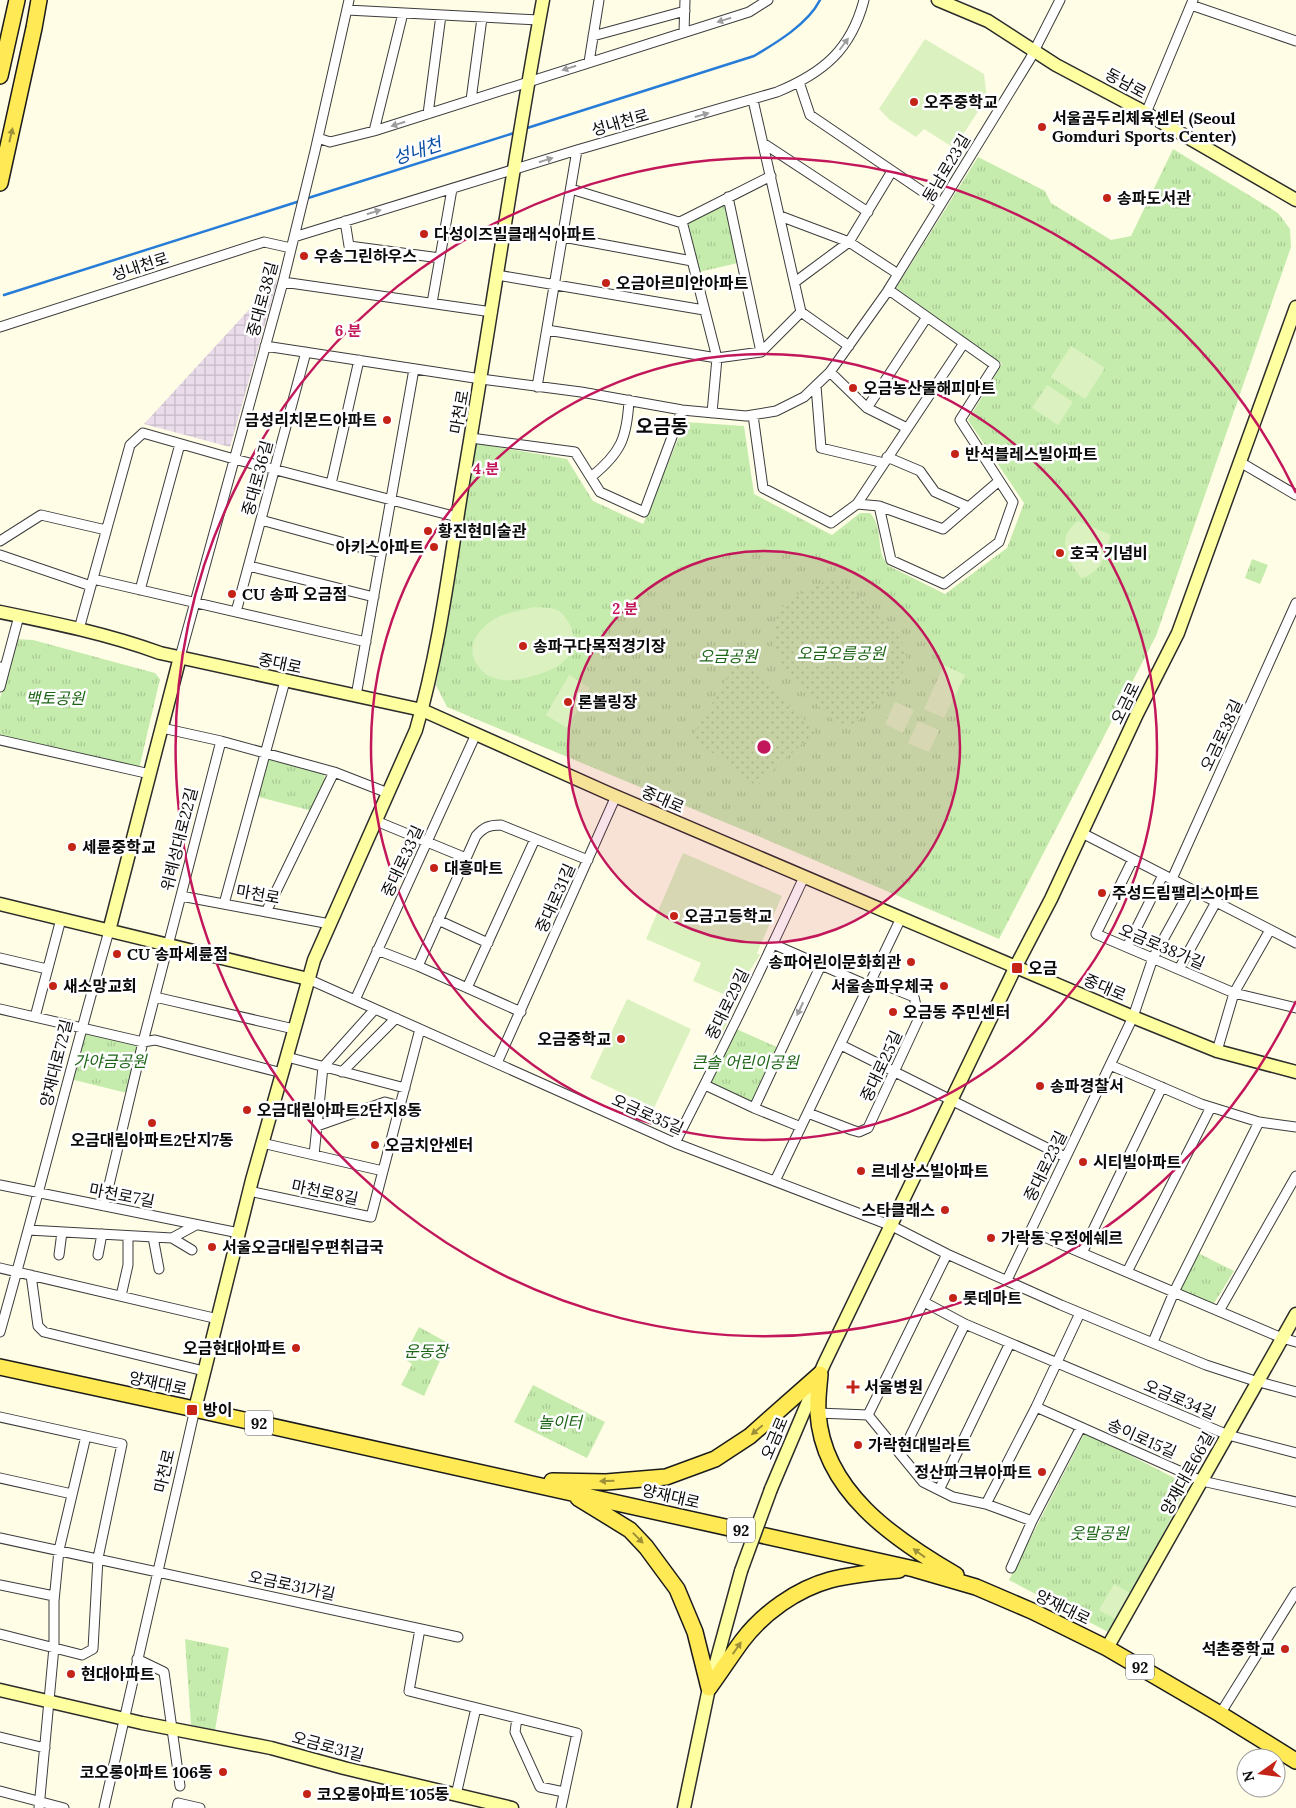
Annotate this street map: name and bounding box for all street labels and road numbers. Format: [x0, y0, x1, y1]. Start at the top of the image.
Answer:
street label: 동남로 [1102, 64, 1150, 103]
street label: 성내천로 [589, 104, 651, 140]
street label: 동남로23길 [918, 130, 974, 206]
street label: 성내천로 [109, 247, 171, 285]
street label: 중대로38길 [242, 259, 282, 339]
street label: 마천로 [445, 388, 473, 435]
street label: 중대로36길 [237, 438, 277, 518]
street label: 중대로 [256, 649, 304, 677]
street label: 오금로 [1106, 679, 1144, 727]
street label: 오금로38길 [1196, 696, 1246, 774]
street label: 중대로 [639, 781, 687, 817]
street label: 위례성대로22길 [157, 785, 201, 893]
street label: 중대로33길 [377, 822, 427, 900]
street label: 중대로31길 [531, 860, 579, 936]
street label: 마천로 [235, 880, 282, 908]
street label: 오금로38가길 [1116, 919, 1208, 973]
street label: 중대로29길 [701, 965, 753, 1043]
street label: 중대로 [1081, 969, 1129, 1005]
street label: 양재대로72길 [35, 1017, 77, 1109]
street label: 중대로25길 [856, 1027, 906, 1105]
street label: 오금로35길 [609, 1089, 687, 1139]
street label: 중대로23길 [1019, 1127, 1071, 1205]
street label: 마천로8길 [290, 1175, 360, 1209]
street label: 마천로7길 [88, 1179, 156, 1211]
street label: 양재대로 [127, 1367, 189, 1399]
street label: 오금로34길 [1141, 1375, 1219, 1423]
road number: 92 [245, 1410, 273, 1436]
street label: 오금로 [756, 1414, 792, 1462]
street label: 송이로15길 [1104, 1414, 1180, 1462]
street label: 양재대로66길 [1156, 1428, 1218, 1518]
street label: 마천로 [149, 1447, 179, 1495]
street label: 양재대로 [640, 1480, 702, 1512]
road number: 92 [727, 1518, 755, 1542]
street label: 오금로31가길 [247, 1566, 337, 1604]
street label: 양재대로 [1032, 1585, 1094, 1629]
road number: 92 [1126, 1654, 1154, 1680]
street label: 오금로31길 [290, 1727, 366, 1765]

